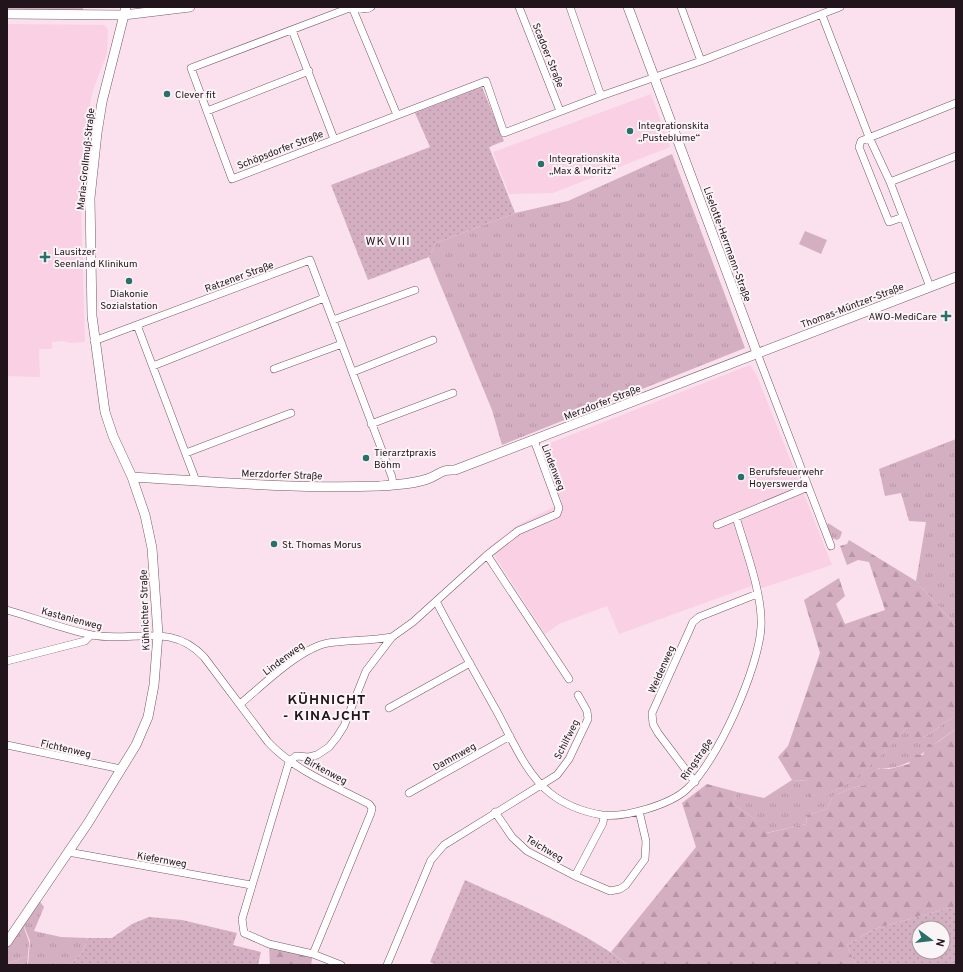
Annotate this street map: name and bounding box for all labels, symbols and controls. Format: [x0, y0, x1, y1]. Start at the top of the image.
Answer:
street label: Scadoer Straße [529, 21, 566, 90]
marker: Clever fit [162, 89, 172, 99]
place label: Clever fit [175, 89, 216, 102]
street label: Maria-Grollmuß-Straße [75, 107, 98, 211]
place label: Integrationskita „Pusteblume“ [638, 120, 709, 145]
marker: Integrationskita „Pusteblume“ [625, 126, 635, 136]
street label: Schöpsdorfer Straße [235, 128, 326, 173]
place label: Integrationskita „Max & Moritz“ [549, 153, 620, 178]
marker: Integrationskita „Max & Moritz“ [536, 159, 546, 169]
street label: Liselotte-Herrmann-Straße [700, 185, 753, 304]
district label: WK VIII [365, 234, 411, 250]
place label: Lausitzer Seenland Klinikum [54, 246, 138, 271]
marker: Lausitzer Seenland Klinikum [39, 251, 51, 263]
street label: Ratzener Straße [203, 259, 276, 296]
marker: Diakonie Sozialstation [124, 276, 134, 286]
street label: Thomas-Müntzer-Straße [799, 281, 906, 332]
place label: Diakonie Sozialstation [100, 288, 158, 313]
marker: AWO-MediCare [940, 310, 952, 322]
place label: AWO-MediCare [868, 311, 937, 324]
street label: Merzdorfer Straße [562, 383, 643, 424]
street label: Lindenweg [538, 442, 567, 493]
place label: Tierarztpraxis Böhm [374, 447, 437, 472]
marker: Tierarztpraxis Böhm [361, 453, 371, 463]
place label: Berufsfeuerwehr Hoyerswerda [749, 466, 824, 491]
street label: Merzdorfer Straße [241, 468, 323, 483]
marker: Berufsfeuerwehr Hoyerswerda [736, 472, 746, 482]
marker: St. Thomas Morus [269, 539, 279, 549]
place label: St. Thomas Morus [282, 539, 362, 552]
street label: Kühnichter Straße [138, 569, 153, 651]
street label: Kastanienweg [40, 605, 104, 634]
street label: Lindenweg [261, 639, 307, 679]
street label: Weidenweg [646, 644, 679, 696]
district label: KÜHNICHT - KINAJCHT [283, 692, 371, 725]
street label: Schilfweg [552, 717, 583, 762]
street label: Ringstraße [678, 736, 716, 783]
street label: Fichtenweg [39, 737, 92, 762]
street label: Dammweg [431, 740, 479, 774]
street label: Birkenweg [301, 755, 349, 788]
street label: Teichweg [523, 833, 565, 866]
street label: Kiefernweg [136, 850, 188, 871]
north arrow [911, 920, 951, 960]
text: N [932, 937, 947, 948]

